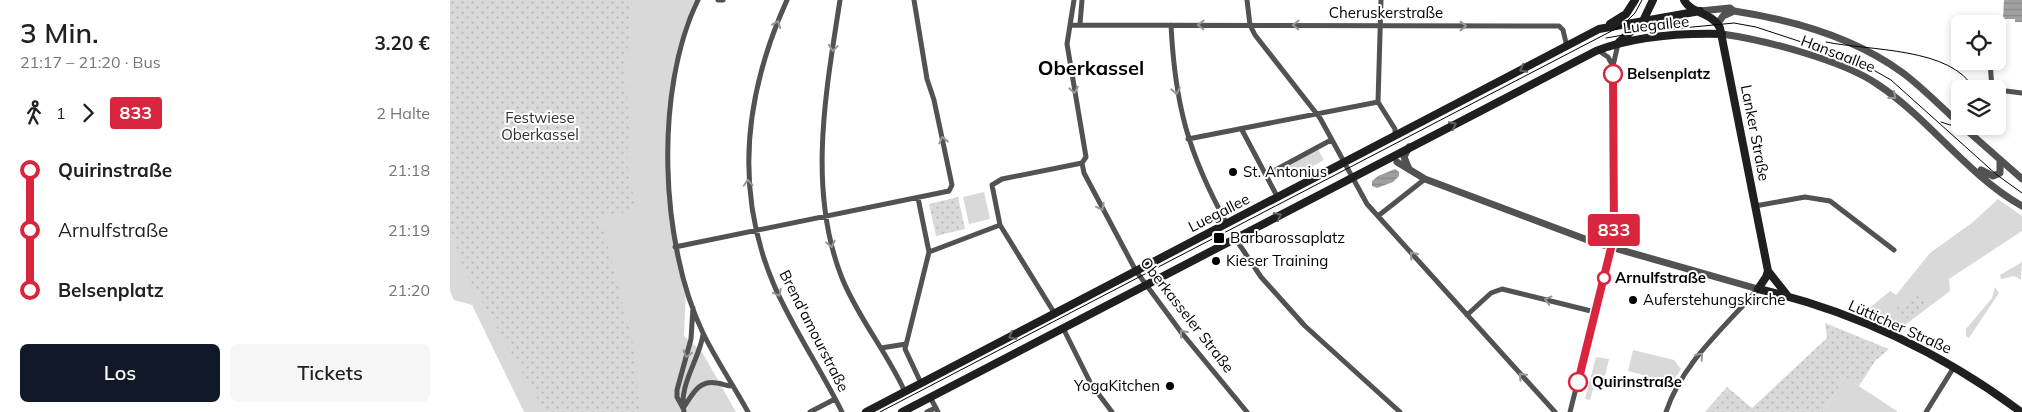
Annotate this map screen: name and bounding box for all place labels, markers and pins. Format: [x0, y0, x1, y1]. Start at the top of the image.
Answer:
marker: Belsenplatz [1603, 64, 1623, 84]
place label: Belsenplatz [1627, 64, 1710, 83]
place label: St. Antonius [1243, 162, 1327, 181]
marker: St. Antonius [1227, 166, 1239, 178]
place label: Barbarossaplatz [1230, 228, 1345, 247]
marker: Barbarossaplatz [1212, 231, 1226, 245]
place label: Kieser Training [1226, 251, 1328, 270]
marker: Kieser Training [1210, 255, 1222, 267]
place label: Arnulfstraße [1615, 268, 1706, 287]
marker: Arnulfstraße [1597, 271, 1611, 285]
place label: Auferstehungskirche [1643, 290, 1786, 309]
marker: Auferstehungskirche [1627, 294, 1639, 306]
marker: Quirinstraße [1568, 372, 1588, 392]
place label: Quirinstraße [1592, 372, 1682, 391]
place label: YogaKitchen [1073, 376, 1160, 395]
marker: YogaKitchen [1164, 380, 1176, 392]

